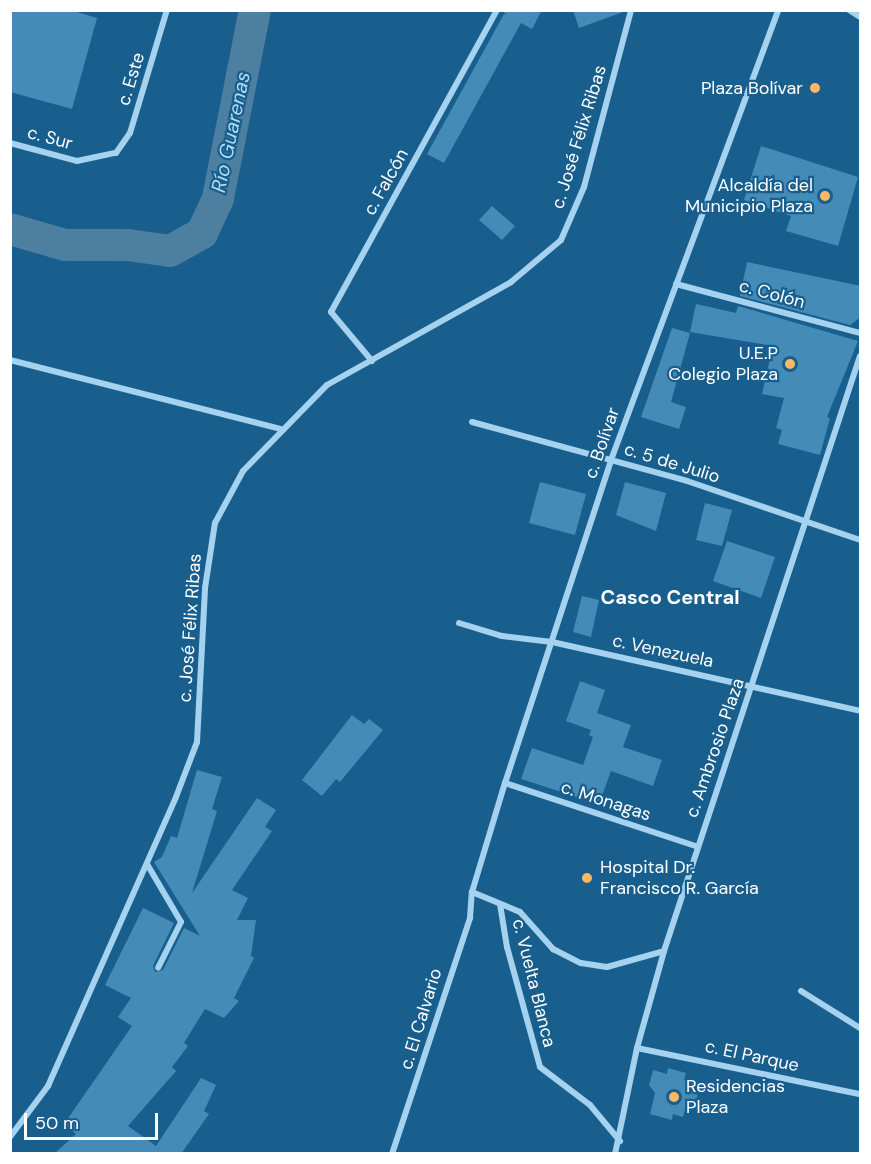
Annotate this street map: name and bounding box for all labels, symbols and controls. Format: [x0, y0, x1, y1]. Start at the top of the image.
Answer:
street label: c. Este [113, 50, 149, 108]
street label: c. José Félix Ribas [547, 63, 611, 211]
water label: Río Guarenas [206, 69, 256, 195]
place label: Plaza Bolívar [701, 77, 803, 99]
marker: Plaza Bolívar [808, 81, 822, 95]
street label: c. Sur [25, 122, 75, 154]
street label: c. Falcón [359, 145, 413, 219]
place label: Alcaldía del Municipio Plaza [685, 175, 813, 218]
marker: Alcaldía del Municipio Plaza [818, 189, 832, 203]
street label: c. Colón [737, 275, 807, 313]
place label: U.E.P Colegio Plaza [668, 343, 778, 386]
marker: U.E.P Colegio Plaza [783, 357, 797, 371]
street label: c. Bolívar [580, 405, 624, 481]
street label: c. 5 de Julio [621, 438, 723, 488]
street label: c. José Félix Ribas [174, 553, 206, 703]
district label: Casco Central [600, 585, 740, 609]
street label: c. Venezuela [610, 630, 716, 672]
street label: c. Ambrosio Plaza [681, 675, 749, 821]
street label: c. Monagas [558, 776, 654, 826]
place label: Hospital Dr. Francisco R. García [600, 857, 759, 900]
marker: Hospital Dr. Francisco R. García [578, 869, 596, 887]
street label: c. Vuelta Blanca [508, 916, 560, 1050]
street label: c. El Calvario [395, 966, 447, 1072]
street label: c. El Parque [703, 1035, 801, 1077]
place label: Residencias Plaza [686, 1076, 785, 1118]
marker: Residencias Plaza [667, 1090, 681, 1104]
scale bar [27, 1101, 160, 1139]
text: 50 m [35, 1111, 79, 1135]

